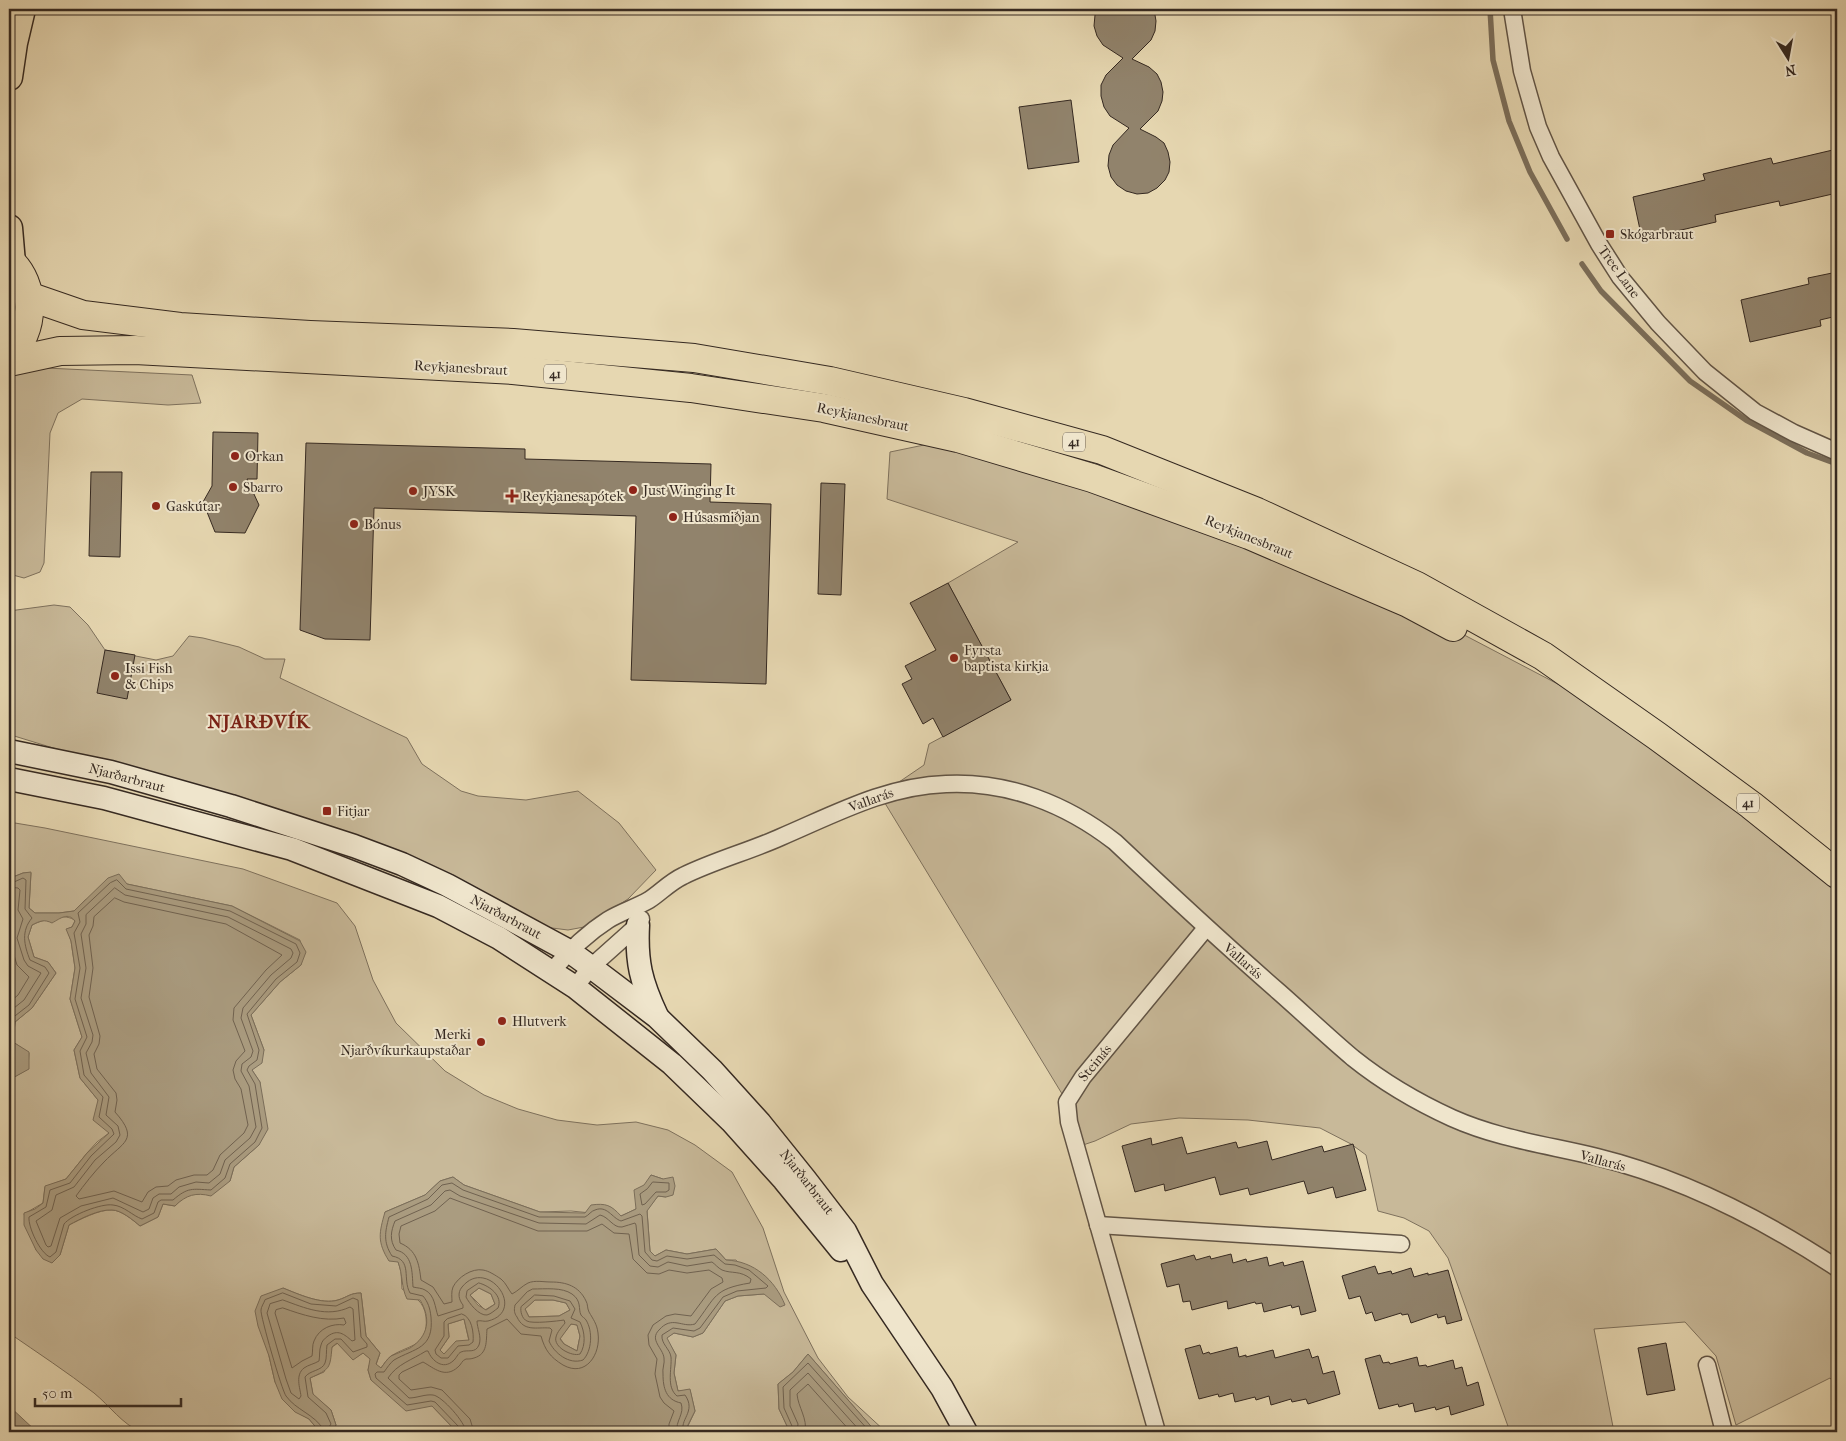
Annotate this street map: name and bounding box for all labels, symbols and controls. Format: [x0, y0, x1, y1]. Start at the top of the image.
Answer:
north arrow [1764, 32, 1814, 82]
text: N [1783, 61, 1797, 80]
place label: Skógarbraut [1620, 226, 1694, 243]
marker: Skógarbraut [1604, 228, 1616, 240]
street label: Tree Lane [1594, 242, 1644, 302]
street label: Reykjanesbraut [414, 357, 508, 379]
road number: 41 [544, 364, 566, 384]
street label: Reykjanesbraut [815, 399, 911, 435]
road number: 41 [1063, 432, 1085, 452]
place label: Orkan [245, 448, 284, 465]
marker: Orkan [229, 450, 241, 462]
place label: Sbarro [243, 479, 283, 496]
marker: Sbarro [227, 481, 239, 493]
place label: Just Winging It [642, 482, 736, 499]
place label: JYSK [422, 483, 456, 500]
marker: Just Winging It [627, 484, 639, 496]
marker: JYSK [407, 485, 419, 497]
place label: Reykjanesapótek [522, 488, 624, 505]
marker: Reykjanesapótek [506, 490, 518, 502]
place label: Gaskútar [166, 498, 220, 515]
marker: Gaskútar [150, 500, 162, 512]
place label: Húsasmiðjan [683, 509, 760, 526]
marker: Húsasmiðjan [667, 511, 679, 523]
street label: Reykjanesbraut [1202, 512, 1296, 562]
place label: Bónus [364, 516, 401, 533]
marker: Bónus [348, 518, 360, 530]
place label: Fyrsta baptista kirkja [963, 642, 1049, 675]
marker: Fyrsta baptista kirkja [948, 652, 960, 664]
place label: Issi Fish & Chips [125, 660, 174, 693]
marker: Issi Fish & Chips [109, 670, 121, 682]
district label: NJARÐVÍK [207, 710, 311, 733]
street label: Njarðarbraut [87, 760, 167, 796]
street label: Vallarás [845, 784, 896, 816]
road number: 41 [1737, 794, 1759, 812]
place label: Fitjar [337, 803, 370, 820]
marker: Fitjar [321, 805, 333, 817]
street label: Njarðarbraut [467, 891, 545, 943]
street label: Vallarás [1219, 939, 1266, 983]
place label: Hlutverk [512, 1013, 567, 1030]
marker: Hlutverk [496, 1015, 508, 1027]
place label: Merki Njarðvíkurkaupstaðar [340, 1026, 471, 1059]
marker: Merki Njarðvíkurkaupstaðar [475, 1036, 487, 1048]
street label: Steinás [1075, 1041, 1115, 1085]
street label: Njarðarbraut [776, 1146, 838, 1218]
street label: Vallarás [1577, 1147, 1628, 1175]
scale bar [35, 1376, 181, 1408]
text: 50 m [42, 1384, 73, 1402]

